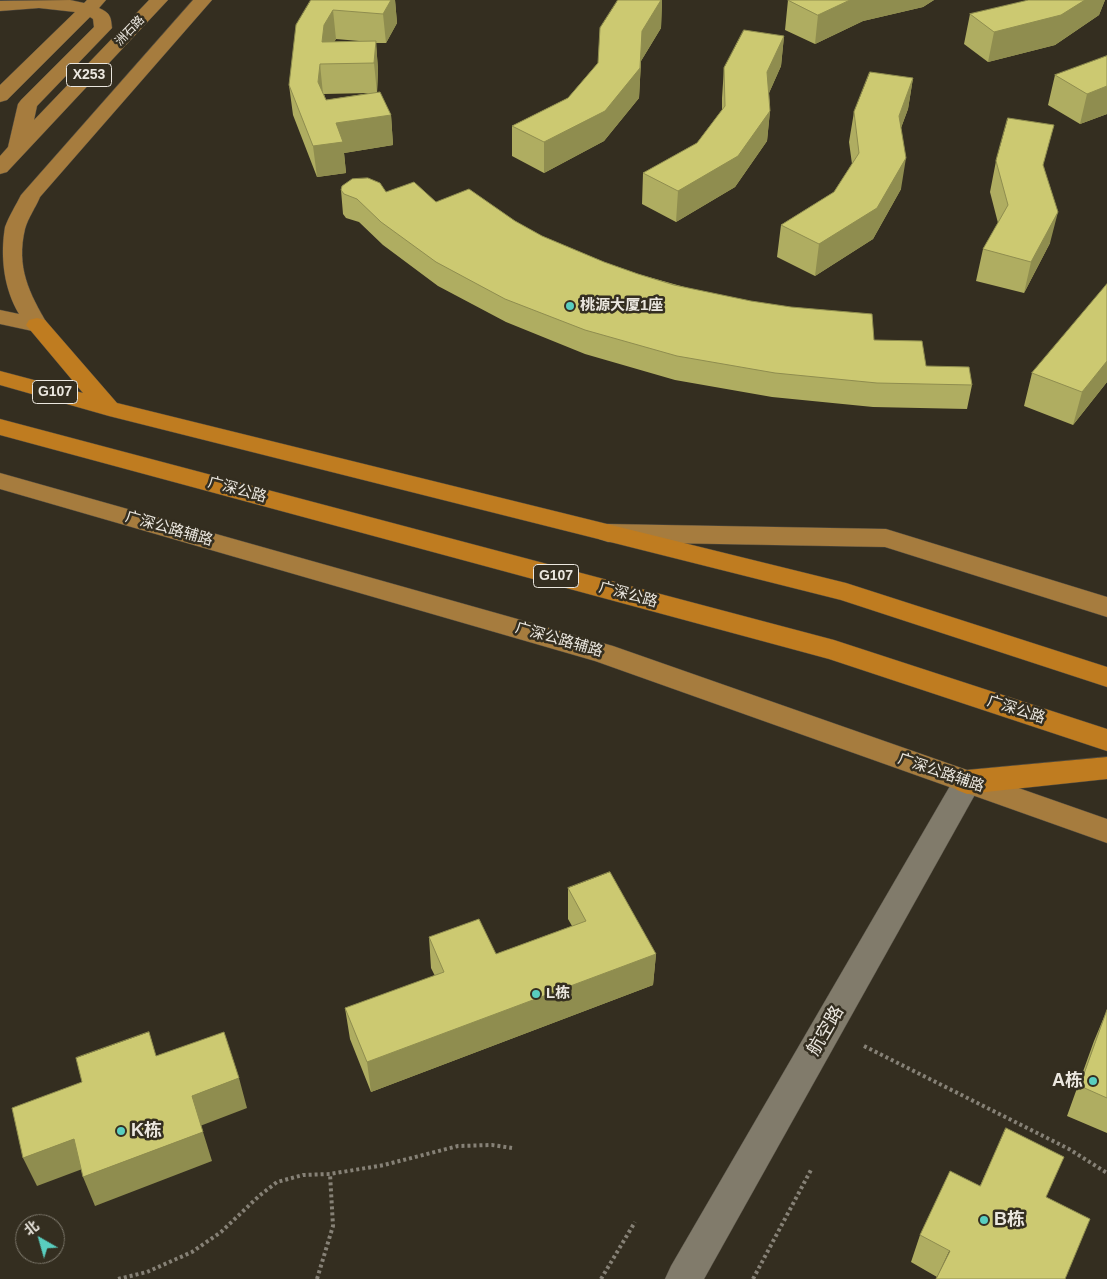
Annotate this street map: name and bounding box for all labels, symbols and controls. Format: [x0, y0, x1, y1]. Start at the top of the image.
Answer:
street label: 洲石路 [112, 13, 148, 49]
road number: X253 [66, 64, 112, 86]
place label: 桃源大厦1座 [580, 297, 663, 315]
marker: 桃源大厦1座 [564, 300, 576, 312]
road number: G107 [32, 381, 78, 404]
street label: 广深公路 [206, 474, 268, 506]
street label: 广深公路辅路 [123, 508, 215, 550]
road number: G107 [534, 564, 578, 588]
street label: 广深公路 [597, 579, 659, 611]
street label: 广深公路辅路 [513, 619, 605, 661]
street label: 广深公路 [985, 692, 1047, 728]
street label: 广深公路辅路 [896, 750, 986, 796]
place label: L栋 [546, 985, 570, 1003]
marker: L栋 [530, 988, 542, 1000]
street label: 航空路 [803, 1002, 849, 1060]
place label: A栋 [1052, 1070, 1083, 1092]
marker: A栋 [1087, 1075, 1099, 1087]
place label: K栋 [131, 1120, 162, 1142]
marker: K栋 [115, 1125, 127, 1137]
place label: B栋 [994, 1209, 1025, 1231]
north arrow [15, 1214, 65, 1264]
marker: B栋 [978, 1214, 990, 1226]
text: 北 [21, 1217, 42, 1239]

